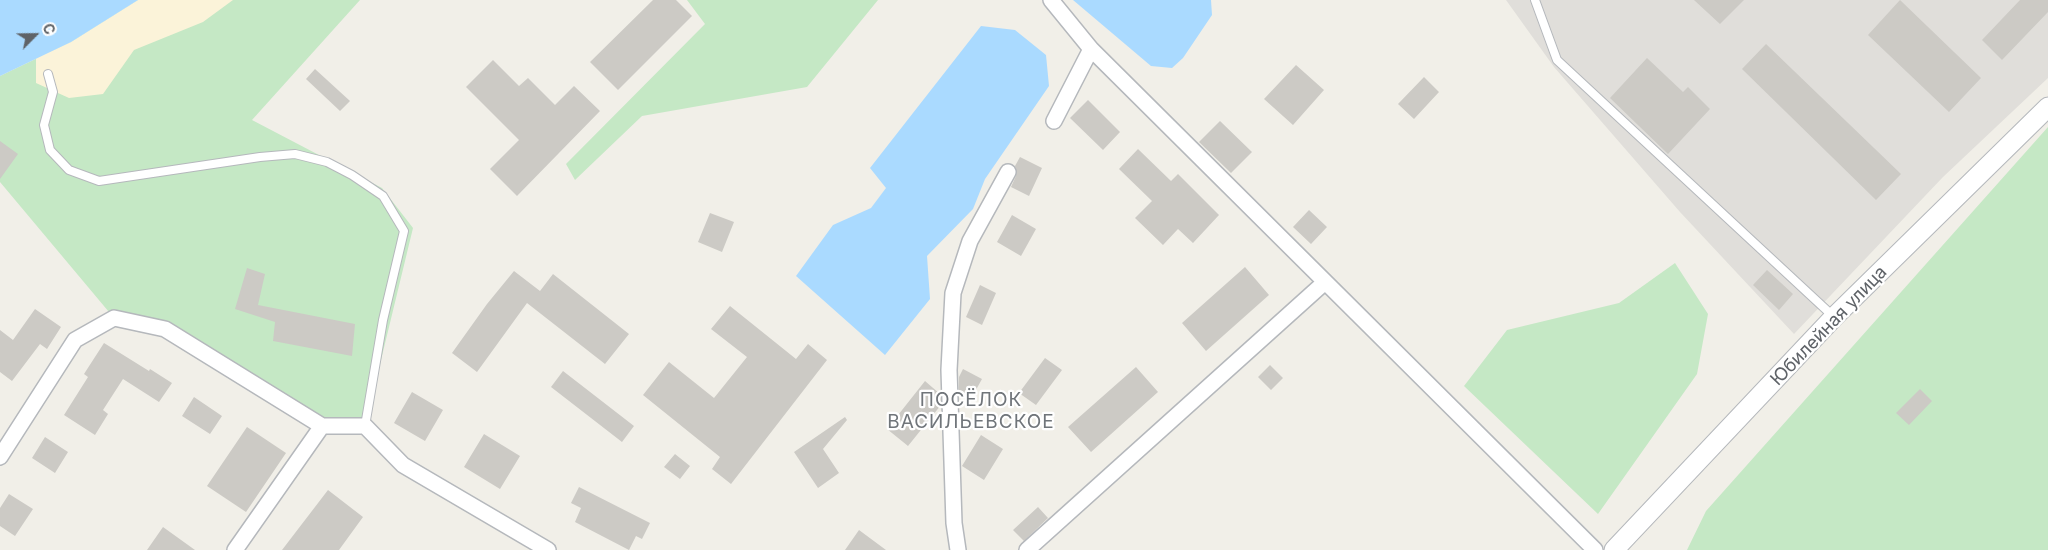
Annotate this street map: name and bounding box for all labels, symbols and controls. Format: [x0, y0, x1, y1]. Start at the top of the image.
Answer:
north arrow [10, 10, 60, 60]
text: С [39, 21, 59, 37]
street label: Юбилейная улица [1766, 262, 1892, 390]
district label: ПОСЁЛОК ВАСИЛЬЕВСКОЕ [886, 389, 1056, 433]

